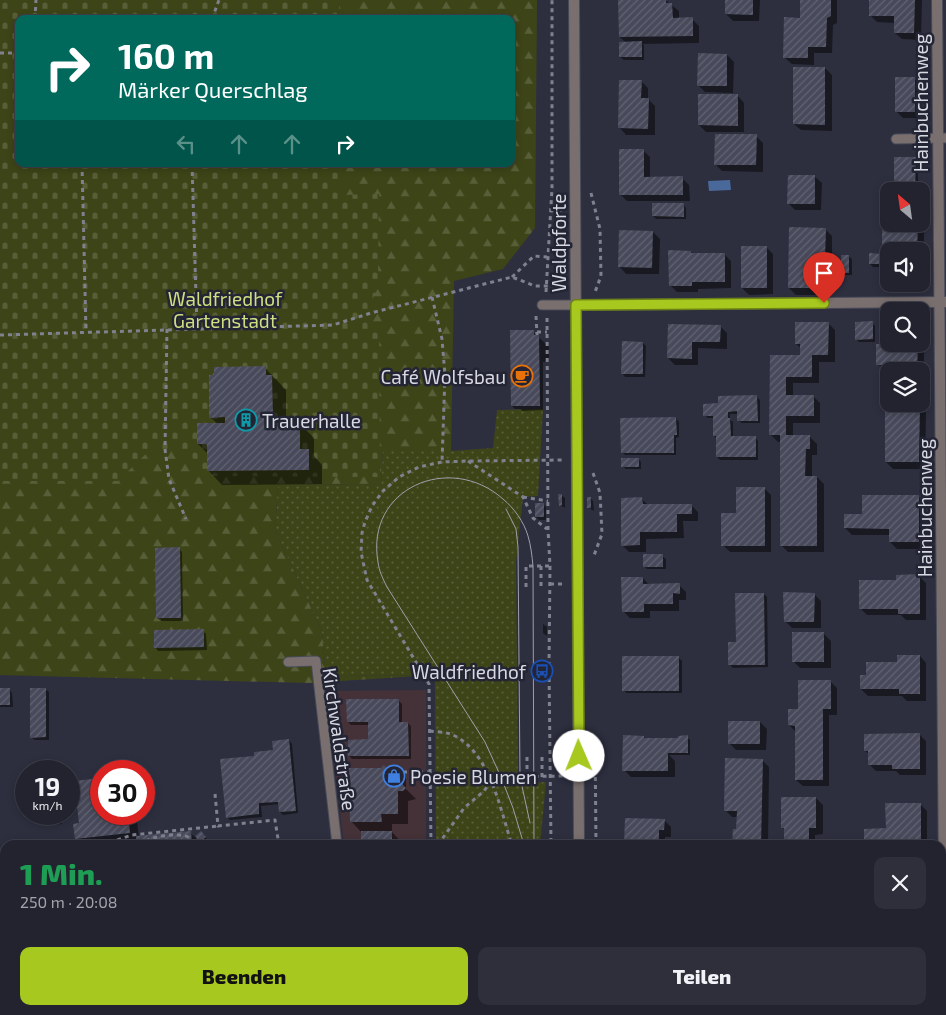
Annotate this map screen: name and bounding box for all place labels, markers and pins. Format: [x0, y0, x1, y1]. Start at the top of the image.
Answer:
pin [803, 252, 845, 303]
cafe icon: Café Wolfsbau [510, 364, 534, 388]
place label: Café Wolfsbau [380, 365, 506, 388]
building icon: Trauerhalle [234, 408, 258, 432]
place label: Trauerhalle [262, 409, 361, 432]
bus stop icon: Waldfriedhof [530, 659, 554, 683]
place label: Waldfriedhof [412, 660, 527, 683]
shop icon: Poesie Blumen [382, 764, 406, 788]
place label: Poesie Blumen [410, 765, 537, 788]

